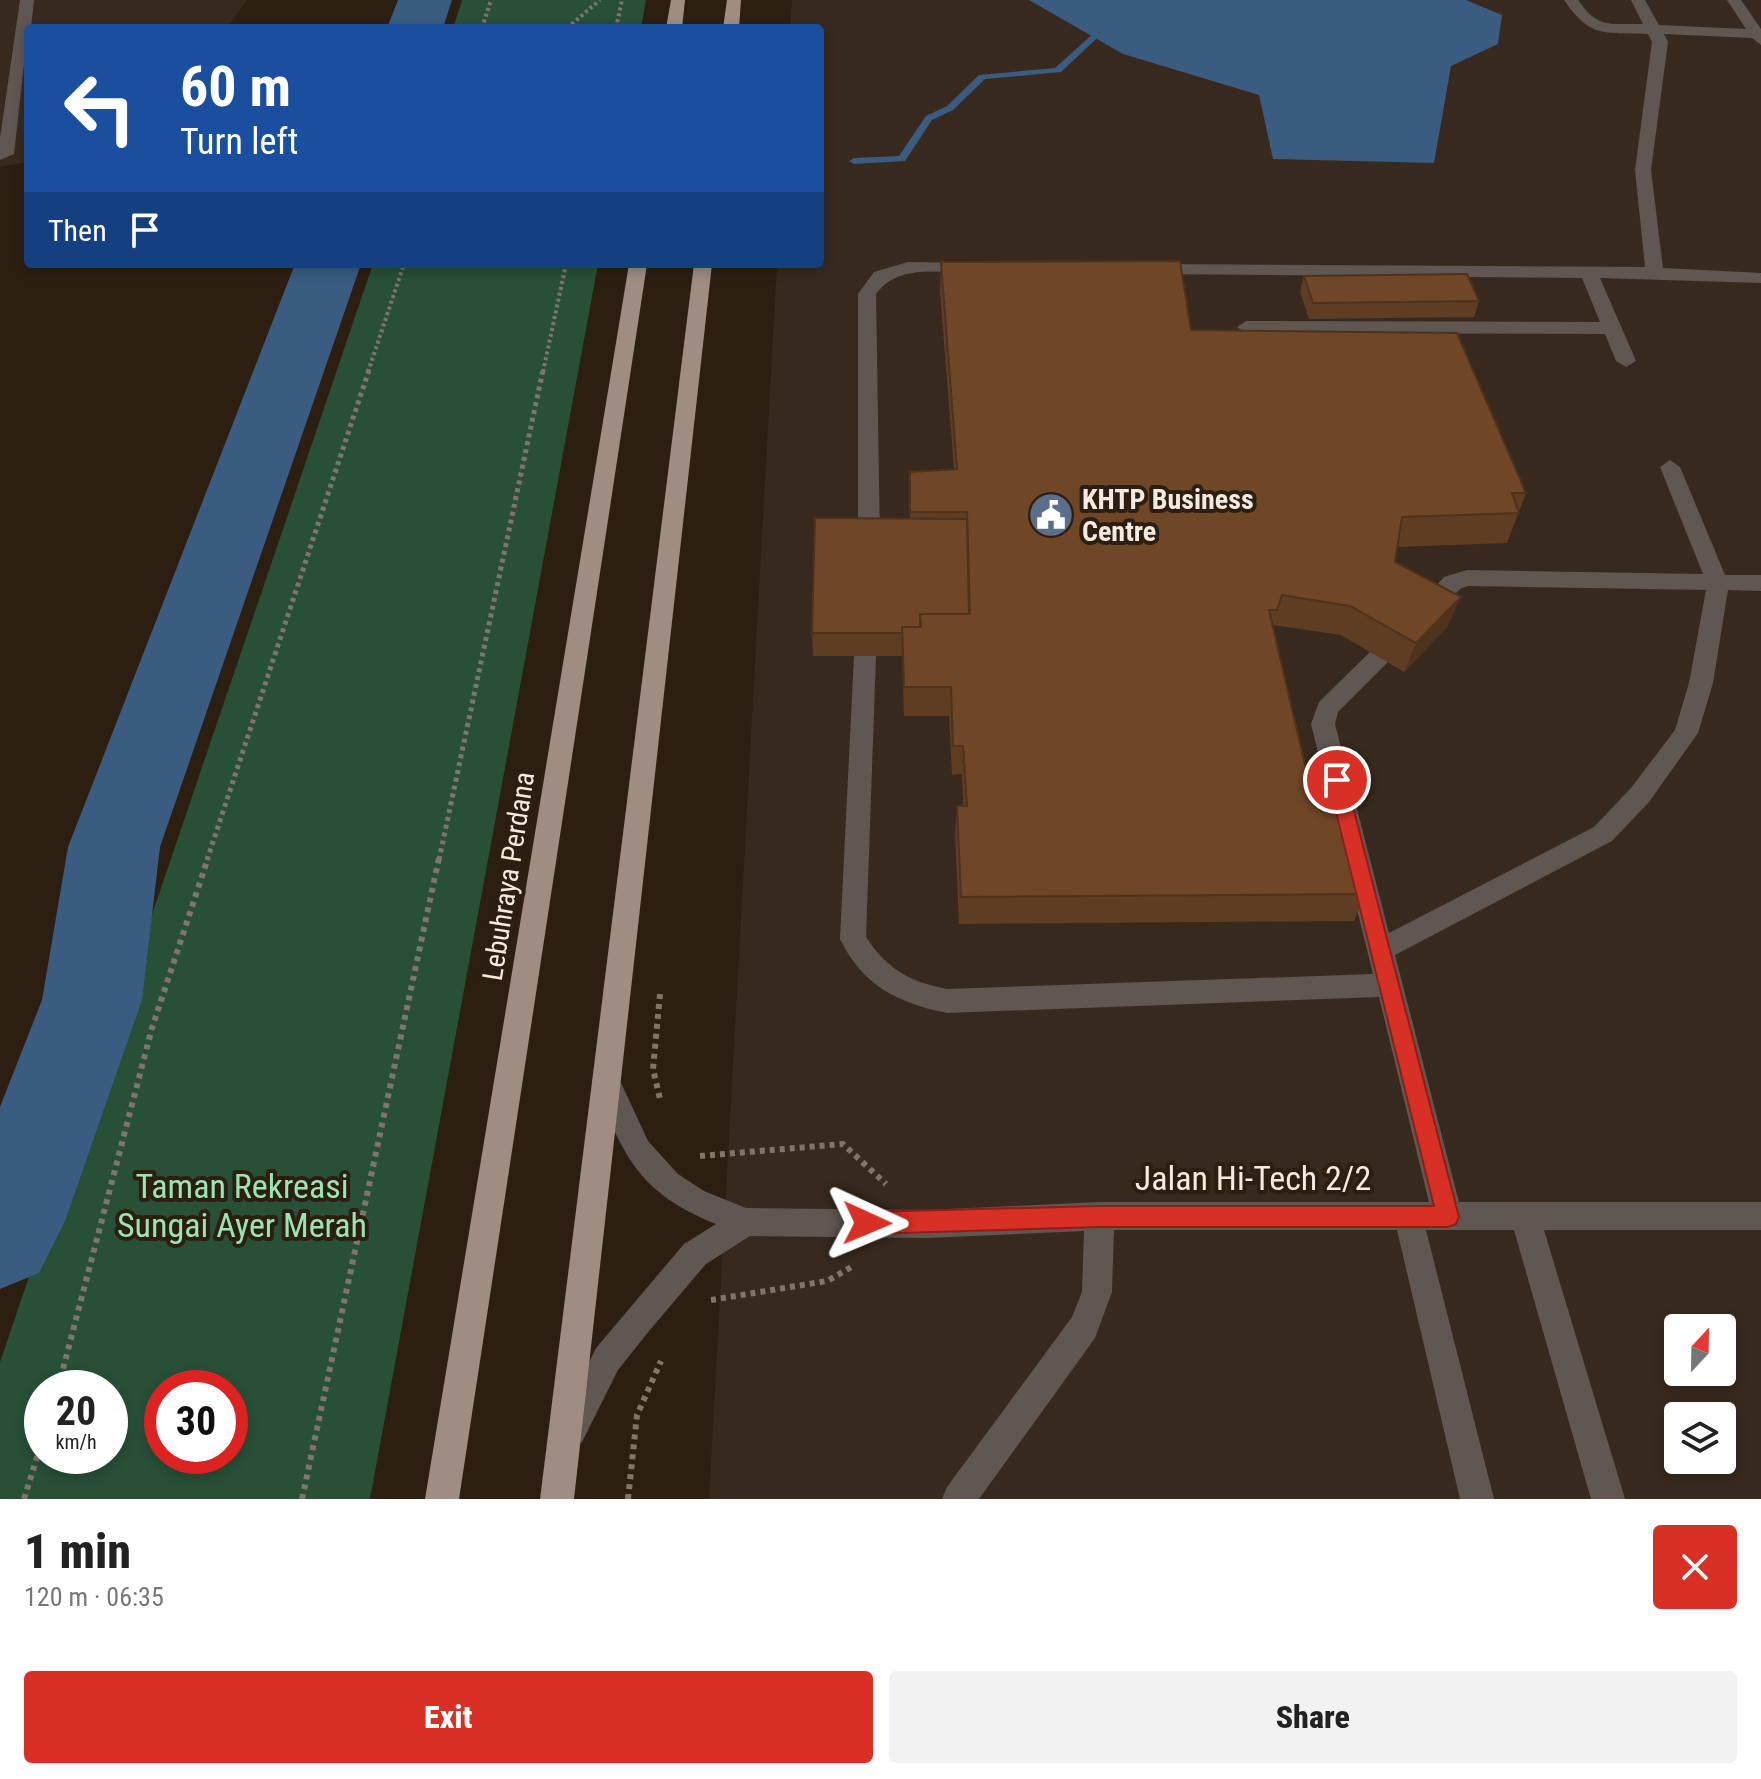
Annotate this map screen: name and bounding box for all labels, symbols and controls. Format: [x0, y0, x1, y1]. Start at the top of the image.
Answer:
text: 60 m [180, 54, 291, 120]
icon: left [48, 56, 152, 160]
text: Turn left [180, 121, 298, 163]
icon: arrive [123, 208, 167, 252]
text: Then [48, 213, 107, 248]
place label: KHTP Business Centre [1082, 483, 1254, 548]
public building icon: KHTP Business Centre [1027, 491, 1075, 539]
pin [1303, 746, 1371, 814]
icon: arrive [1315, 758, 1359, 802]
street label: Lebuhraya Perdana [476, 769, 541, 983]
street label: Jalan Hi-Tech 2/2 [1135, 1158, 1371, 1198]
park label: Taman Rekreasi Sungai Ayer Merah [117, 1166, 367, 1245]
position arrow [825, 1181, 909, 1265]
north arrow [1664, 1314, 1736, 1386]
map controls [1664, 1314, 1736, 1474]
speed limit sign: 30 [144, 1370, 248, 1474]
text: 20 [56, 1388, 96, 1435]
button: layers [1664, 1402, 1736, 1474]
text: km/h [55, 1430, 97, 1454]
text: 1 min [24, 1523, 131, 1580]
button: close [1653, 1525, 1737, 1609]
text: 120 m · 06:35 [24, 1582, 164, 1612]
button: Exit [24, 1671, 873, 1763]
button: Share [889, 1671, 1737, 1763]

